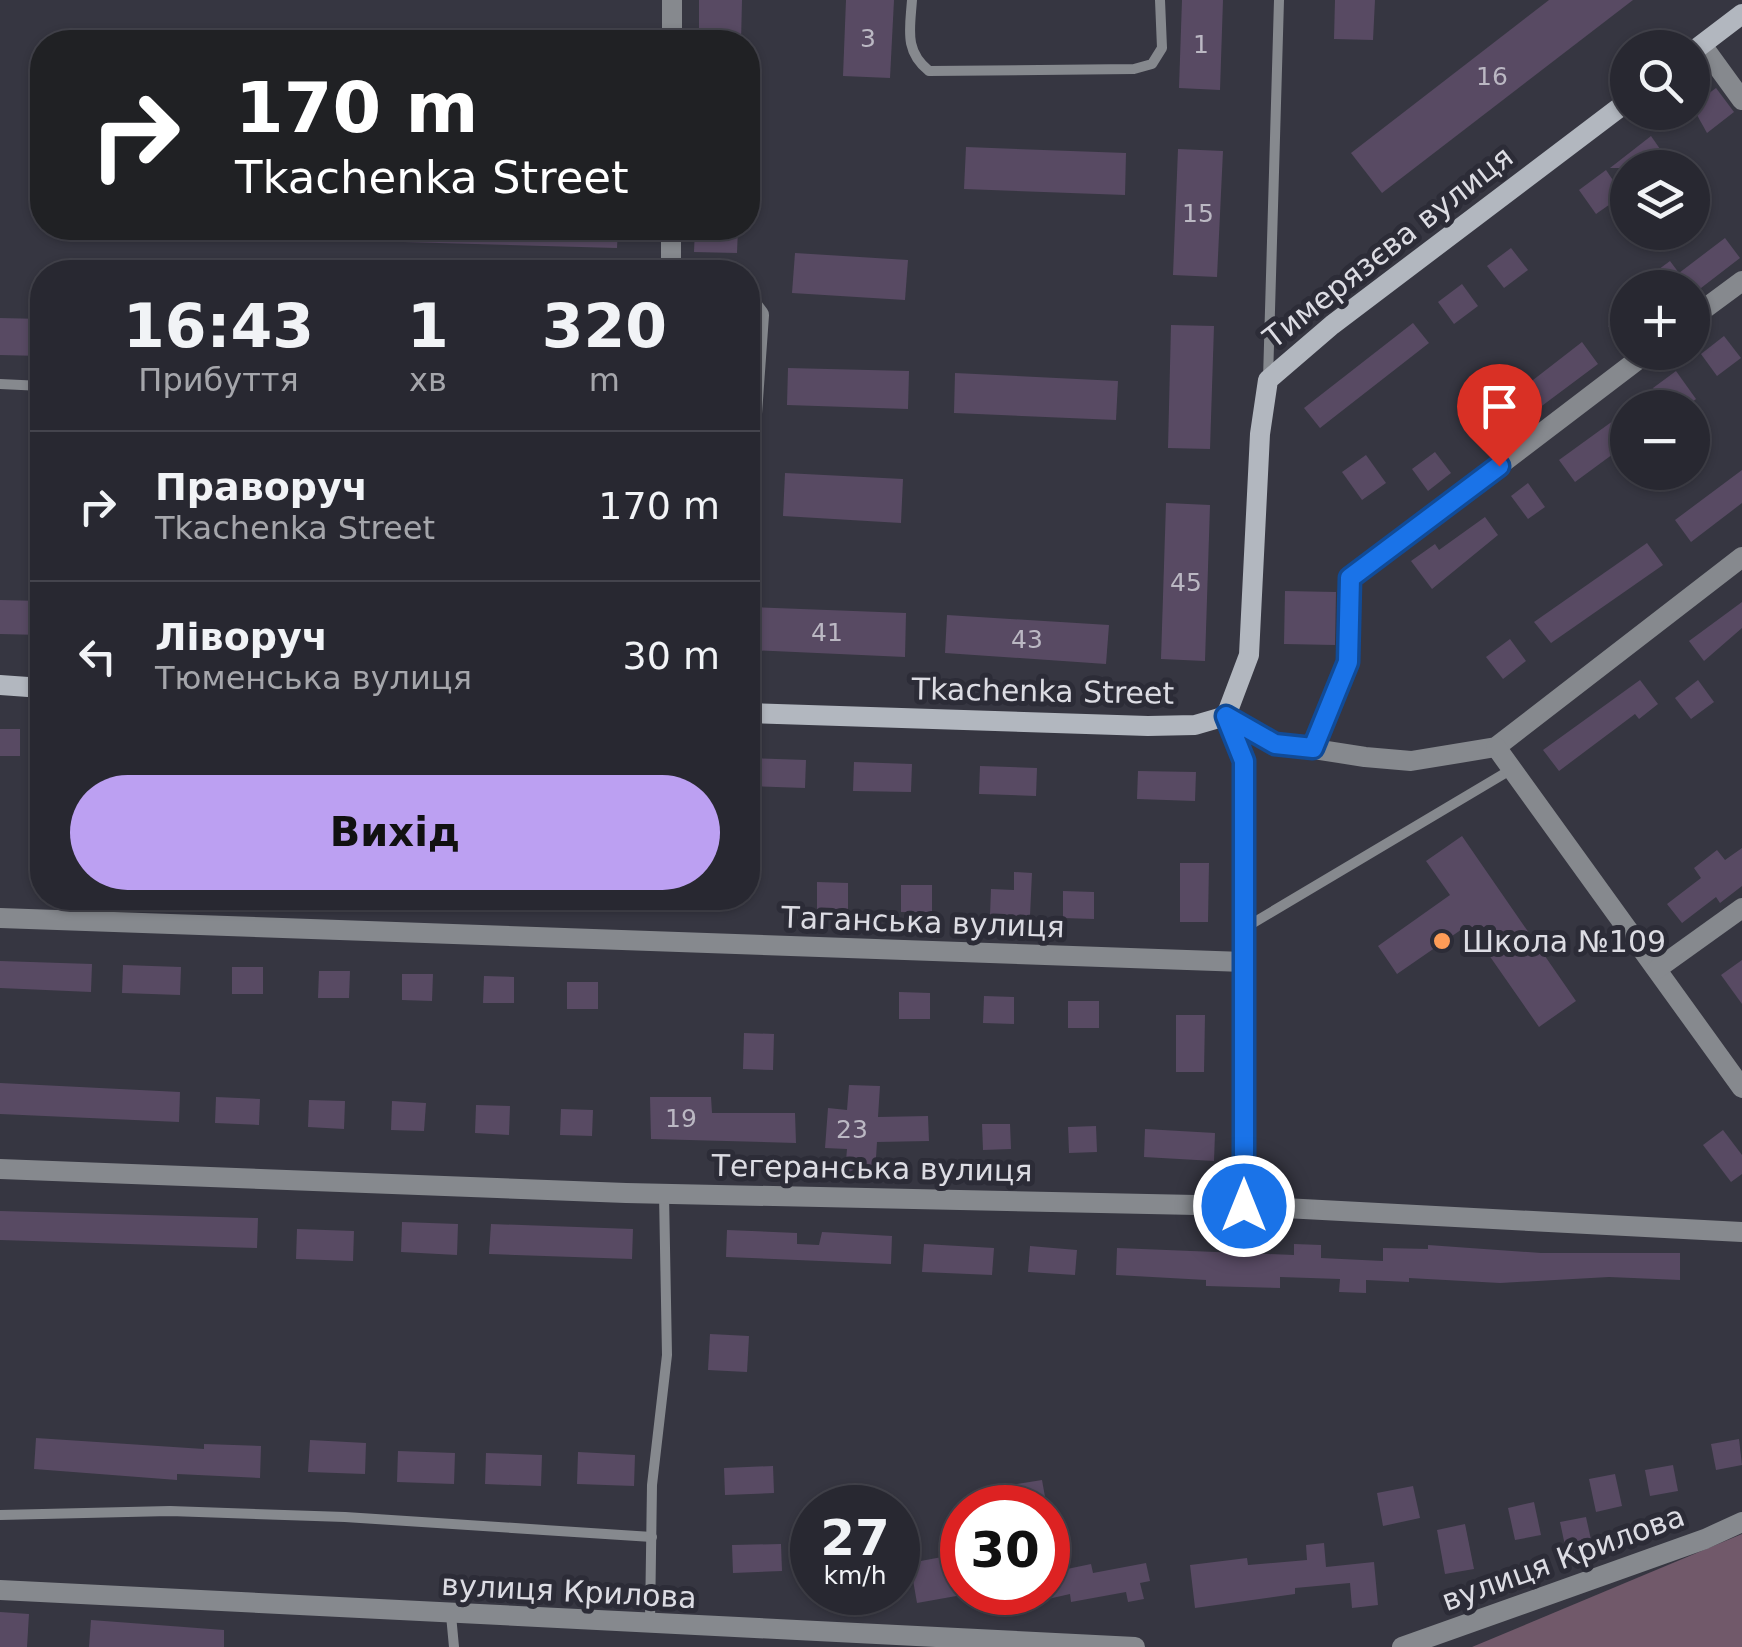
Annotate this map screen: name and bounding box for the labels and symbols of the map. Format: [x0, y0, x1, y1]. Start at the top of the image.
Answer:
house number: 3 [860, 24, 876, 53]
house number: 1 [1193, 30, 1209, 59]
house number: 16 [1476, 62, 1508, 91]
street label: Тимерязєва вулиця [1256, 139, 1520, 356]
house number: 15 [1182, 199, 1214, 228]
pin [1457, 364, 1542, 467]
house number: 45 [1170, 568, 1202, 597]
house number: 41 [811, 618, 843, 647]
house number: 43 [1011, 625, 1043, 654]
street label: Tkachenka Street [910, 671, 1175, 711]
street label: Таганська вулиця [780, 900, 1065, 944]
place label: Школа №109 [1462, 924, 1666, 959]
marker: Школа №109 [1431, 930, 1453, 952]
house number: 19 [665, 1104, 697, 1133]
house number: 23 [836, 1115, 868, 1144]
street label: Тегеранська вулиця [710, 1148, 1033, 1188]
position arrow [1192, 1154, 1296, 1258]
speed limit sign: 30 [940, 1485, 1070, 1615]
street label: вулиця Крилова [1437, 1498, 1689, 1618]
street label: вулиця Крилова [440, 1567, 698, 1615]

